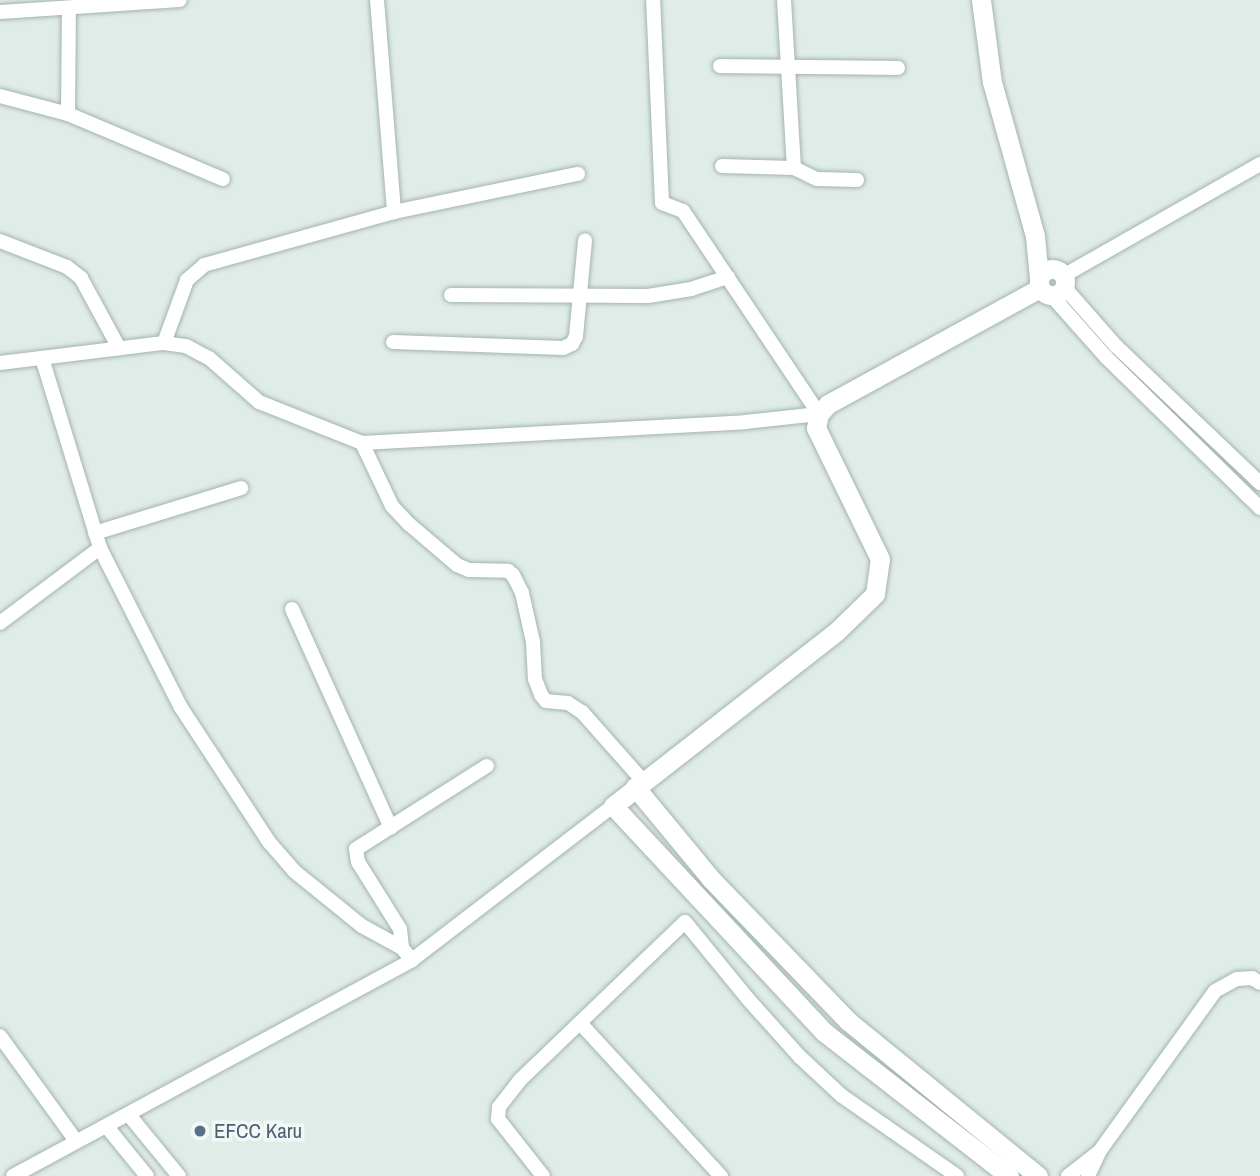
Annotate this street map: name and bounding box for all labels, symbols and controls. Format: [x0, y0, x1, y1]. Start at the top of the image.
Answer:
place label: EFCC Karu [214, 1118, 302, 1144]
marker: EFCC Karu [192, 1123, 208, 1139]

